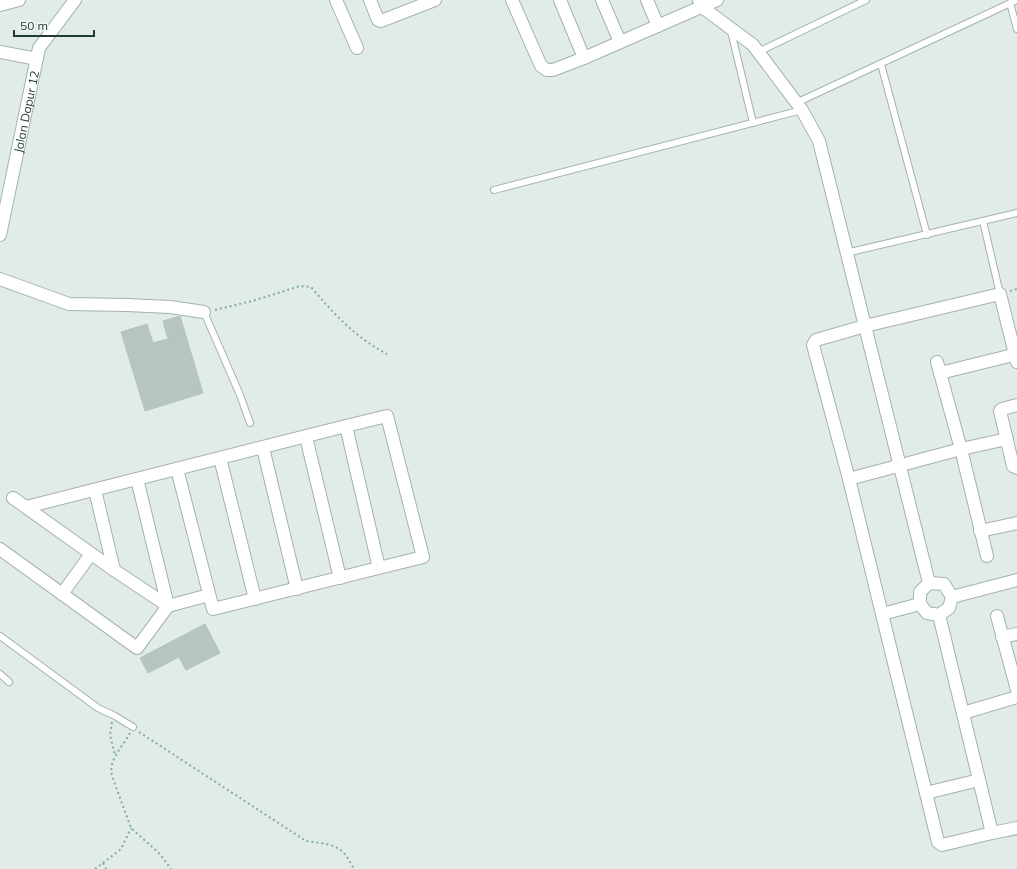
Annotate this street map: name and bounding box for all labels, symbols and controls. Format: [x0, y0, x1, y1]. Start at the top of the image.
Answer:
scale bar [14, 12, 94, 38]
text: 50 m [20, 18, 48, 33]
street label: Jalan Dapur 12 [10, 69, 42, 154]

